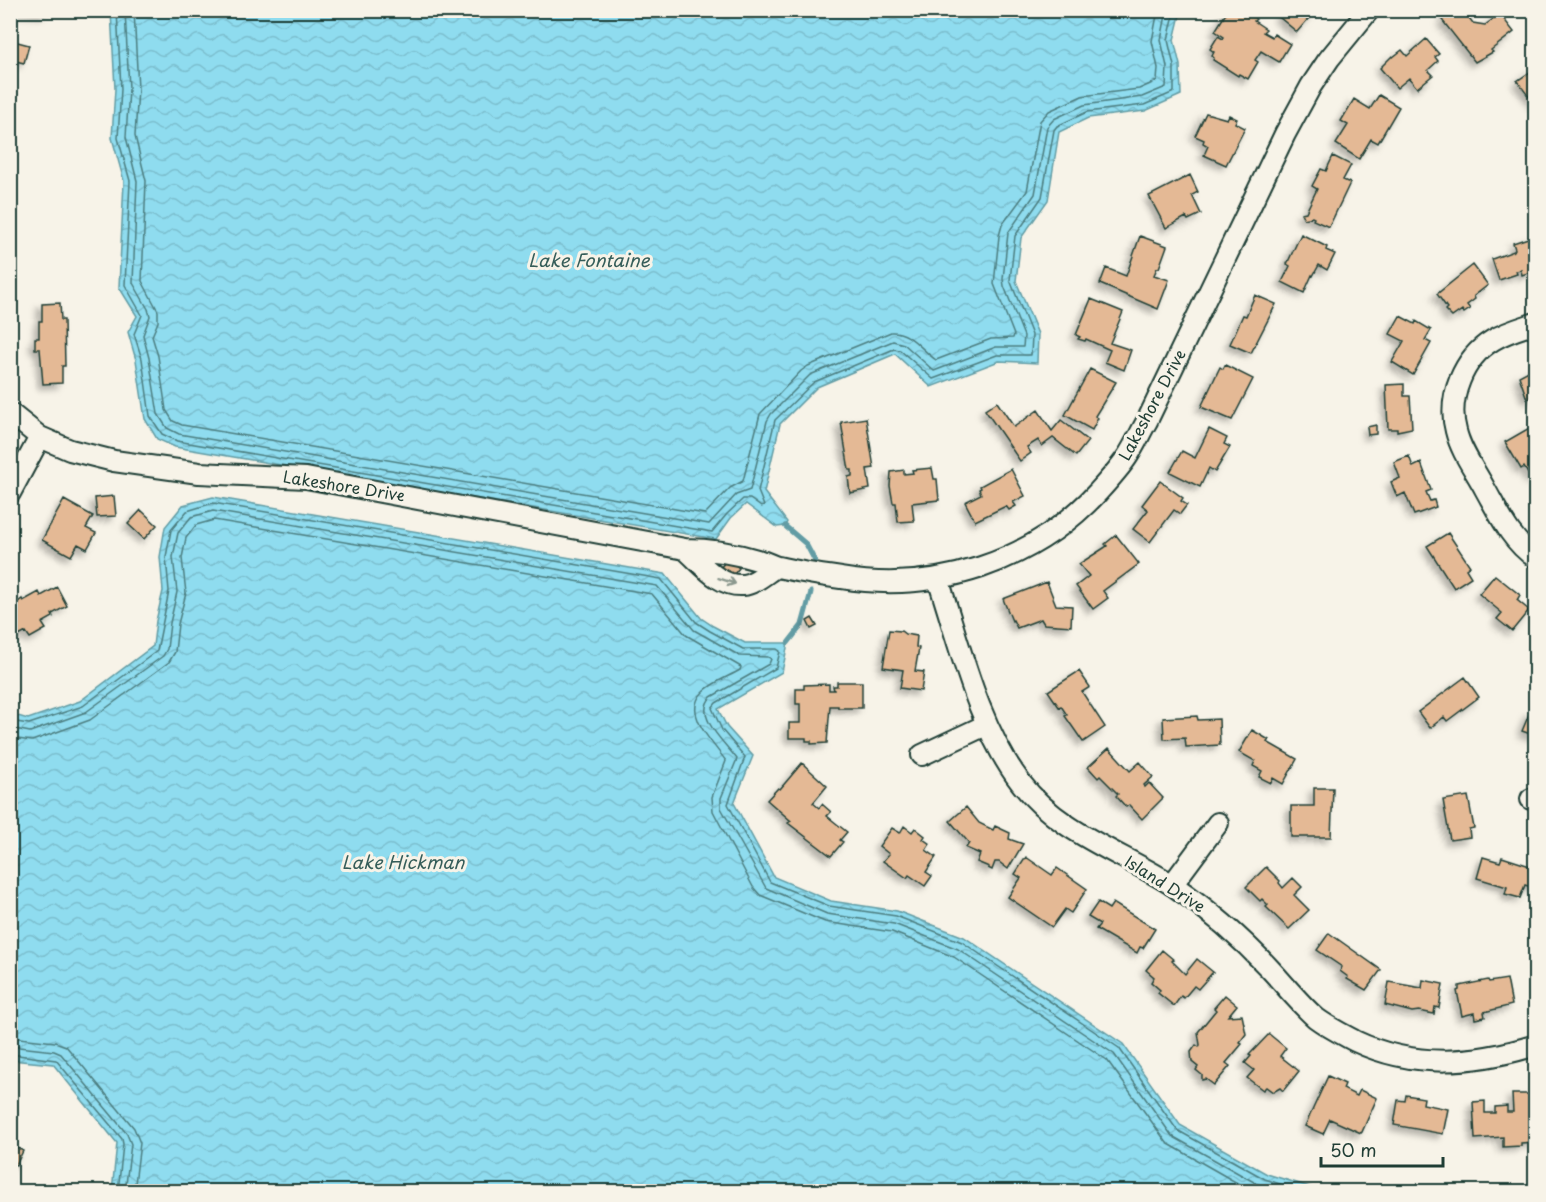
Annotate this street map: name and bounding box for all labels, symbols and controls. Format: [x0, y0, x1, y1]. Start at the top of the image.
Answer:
water label: Lake Fontaine [528, 246, 651, 273]
street label: Lakeshore Drive [1112, 345, 1191, 464]
street label: Lakeshore Drive [282, 464, 407, 506]
one-way arrow [718, 576, 737, 587]
water label: Lake Hickman [342, 848, 466, 875]
street label: Island Drive [1121, 849, 1210, 917]
scale bar [1321, 1130, 1442, 1168]
text: 50 m [1330, 1136, 1377, 1163]

